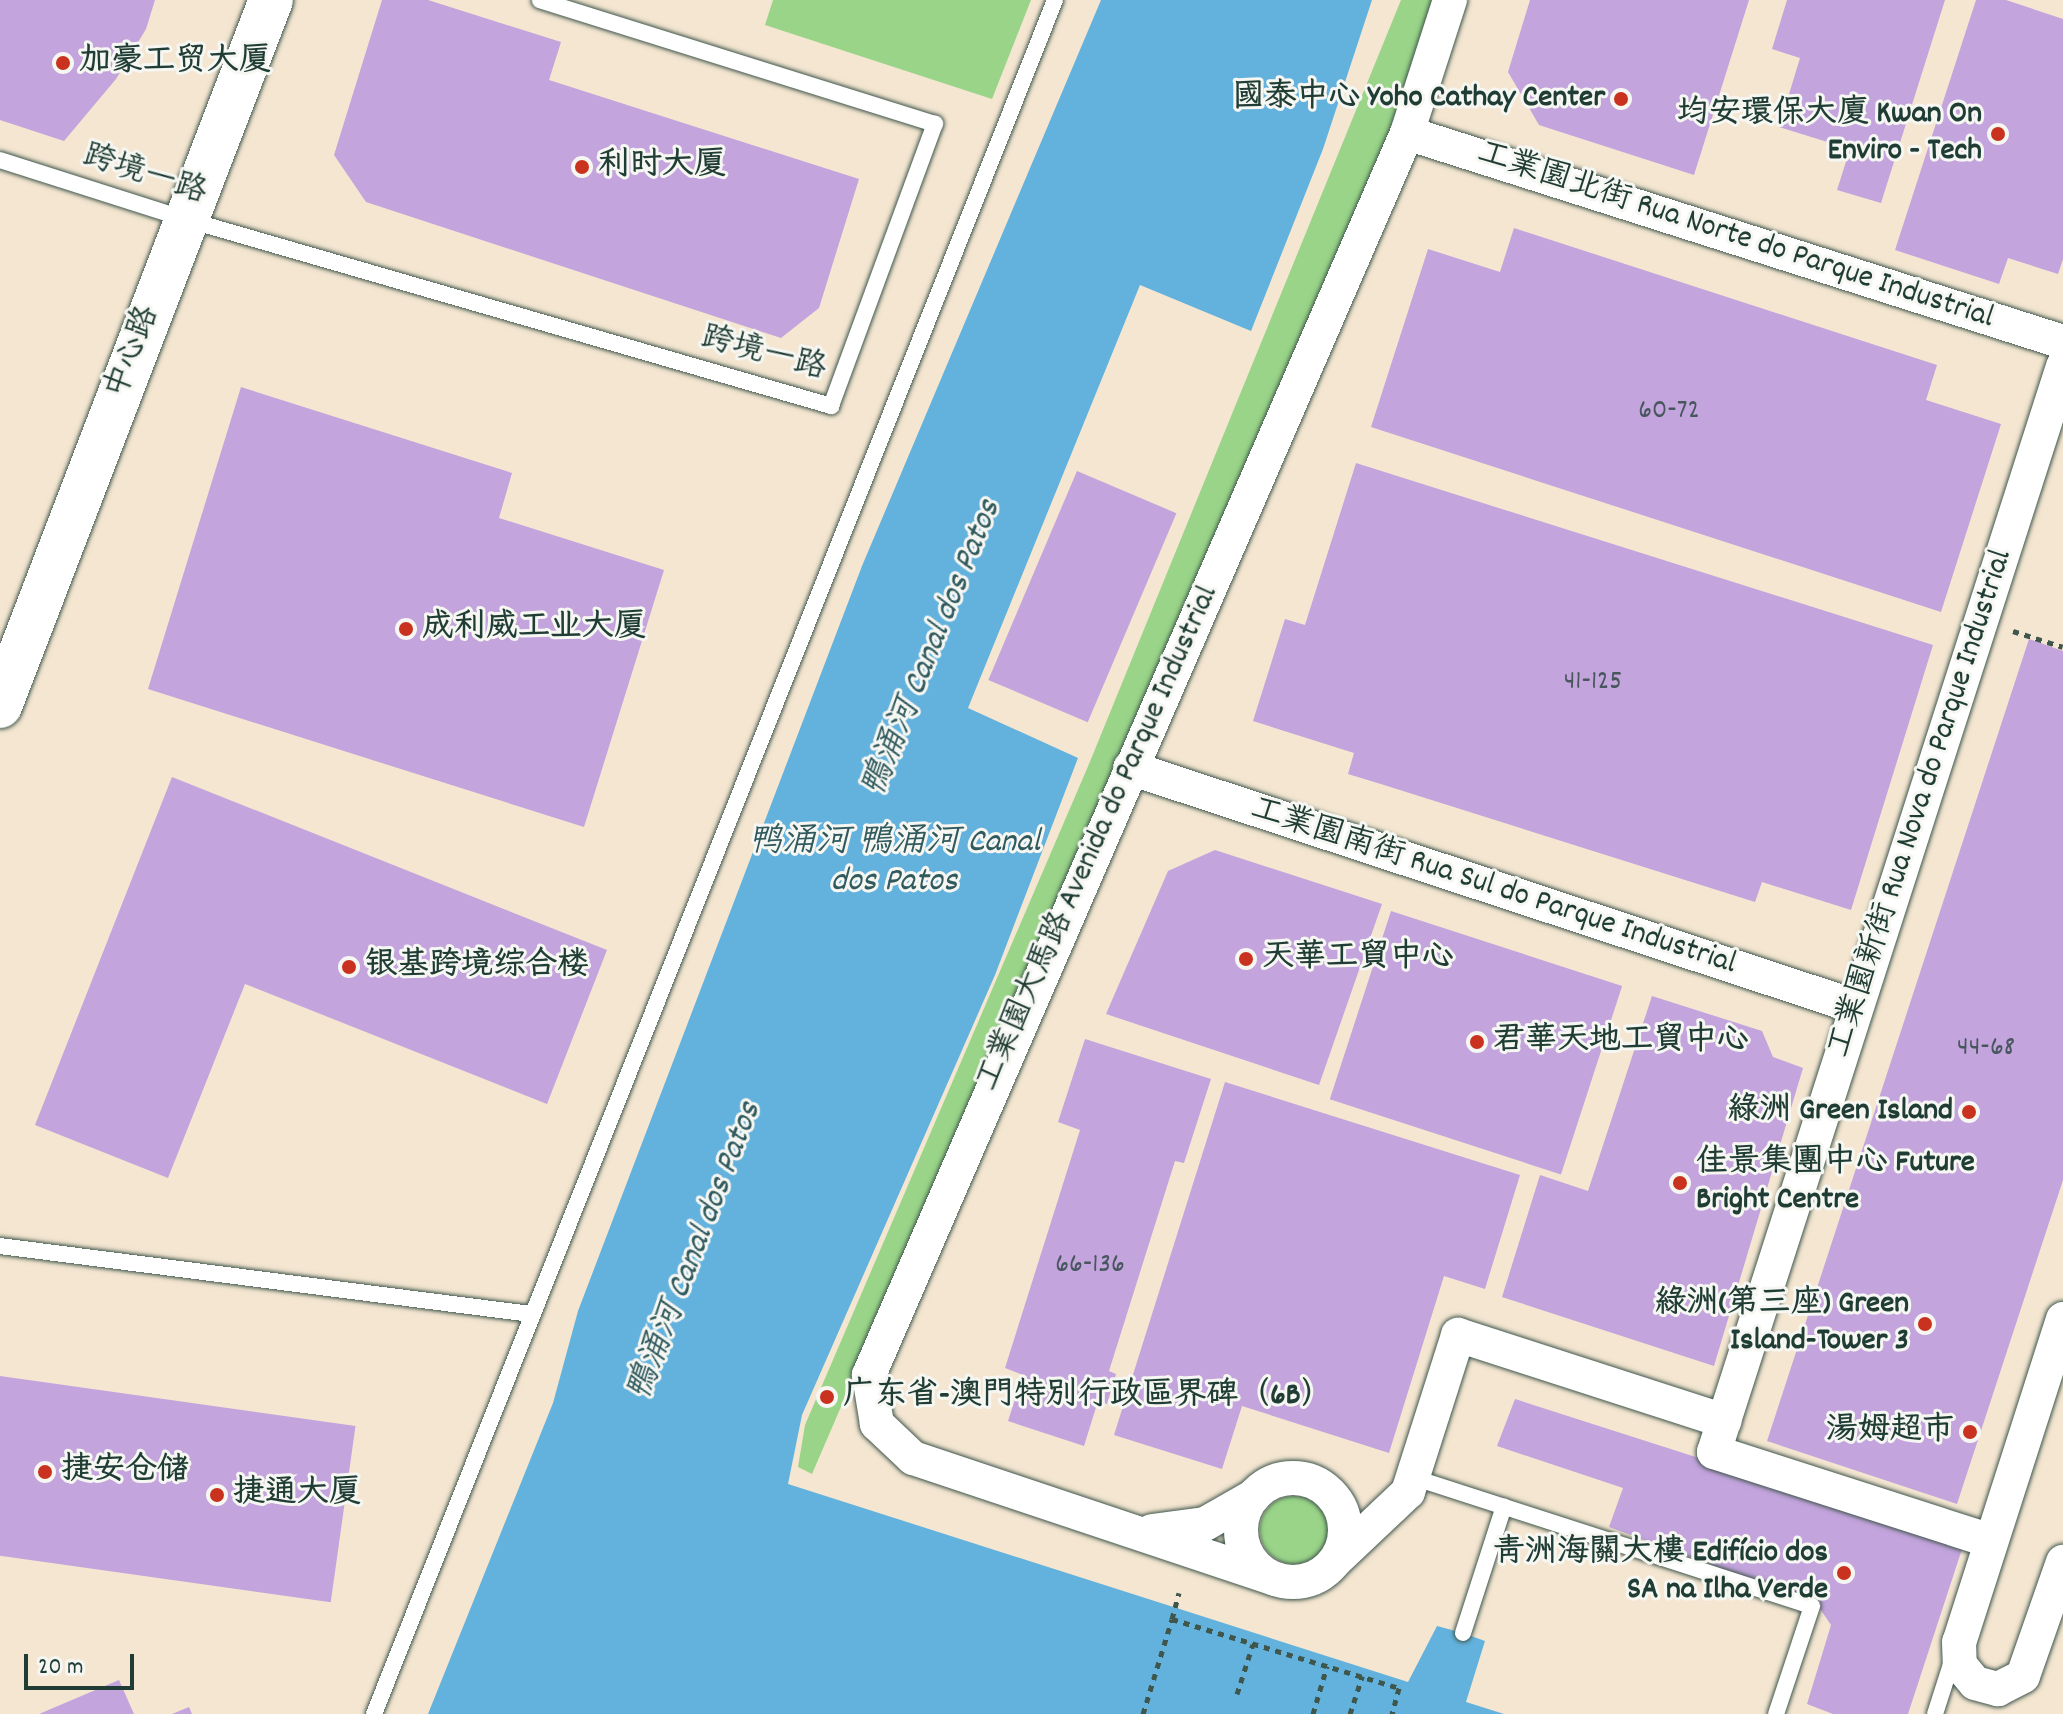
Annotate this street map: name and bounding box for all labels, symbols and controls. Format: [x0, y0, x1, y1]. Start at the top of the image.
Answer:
place label: 加豪工贸大厦 [79, 44, 271, 82]
marker: 加豪工贸大厦 [54, 54, 72, 72]
place label: 國泰中心 Yoho Cathay Center [1232, 80, 1605, 118]
marker: 國泰中心 Yoho Cathay Center [1612, 90, 1630, 108]
place label: 均安環保大廈 Kwan On Enviro - Tech [1677, 97, 1982, 172]
marker: 均安環保大廈 Kwan On Enviro - Tech [1989, 125, 2007, 143]
street label: 工業園北街 Rua Norte do Parque Industrial [1472, 135, 1998, 339]
street label: 跨境一路 [77, 138, 211, 214]
place label: 利时大厦 [598, 148, 726, 186]
marker: 利时大厦 [573, 158, 591, 176]
street label: 中心路 [99, 301, 169, 405]
street label: 跨境一路 [696, 320, 830, 390]
house number: 60-72 [1638, 395, 1700, 429]
water label: 鴨涌河 Canal dos Patos [855, 495, 1011, 803]
street label: 工業園新街 Rua Nova do Parque Industrial [1822, 545, 2022, 1063]
street label: 工業園大馬路 Avenida do Parque Industrial [970, 581, 1228, 1097]
place label: 成利威工业大厦 [422, 610, 646, 648]
marker: 成利威工业大厦 [397, 620, 415, 638]
house number: 41-125 [1564, 666, 1622, 700]
street label: 工業園南街 Rua Sul do Parque Industrial [1245, 791, 1741, 985]
water label: 鸭涌河 鴨涌河 Canal dos Patos [748, 823, 1040, 902]
place label: 天華工貿中心 [1262, 940, 1454, 978]
place label: 银基跨境综合楼 [365, 948, 589, 986]
marker: 天華工貿中心 [1237, 950, 1255, 968]
marker: 银基跨境综合楼 [340, 958, 358, 976]
place label: 君華天地工貿中心 [1493, 1023, 1749, 1061]
house number: 44-68 [1957, 1032, 2015, 1066]
marker: 君華天地工貿中心 [1468, 1033, 1486, 1051]
place label: 綠洲 Green Island [1728, 1093, 1953, 1131]
water label: 鴨涌河 Canal dos Patos [620, 1097, 772, 1407]
marker: 綠洲 Green Island [1960, 1103, 1978, 1121]
place label: 佳景集團中心 Future Bright Centre [1696, 1146, 1975, 1221]
marker: 佳景集團中心 Future Bright Centre [1671, 1174, 1689, 1192]
house number: 66-136 [1055, 1249, 1125, 1283]
place label: 綠洲(第三座) Green Island-Tower 3 [1655, 1287, 1909, 1362]
marker: 綠洲(第三座) Green Island-Tower 3 [1916, 1315, 1934, 1333]
place label: 广东省-澳門特別行政區界碑（6B） [843, 1378, 1333, 1416]
marker: 广东省-澳門特別行政區界碑（6B） [818, 1388, 836, 1406]
place label: 湯姆超市 [1826, 1413, 1954, 1451]
marker: 湯姆超市 [1961, 1423, 1979, 1441]
place label: 捷安仓储 [61, 1453, 189, 1491]
marker: 捷安仓储 [36, 1463, 54, 1481]
place label: 捷通大厦 [233, 1476, 361, 1514]
marker: 捷通大厦 [208, 1486, 226, 1504]
place label: 青洲海關大樓 Edifício dos SA na Ilha Verde [1493, 1536, 1828, 1611]
marker: 青洲海關大樓 Edifício dos SA na Ilha Verde [1835, 1564, 1853, 1582]
scale bar [28, 1638, 138, 1688]
text: 20 m [38, 1651, 84, 1685]

